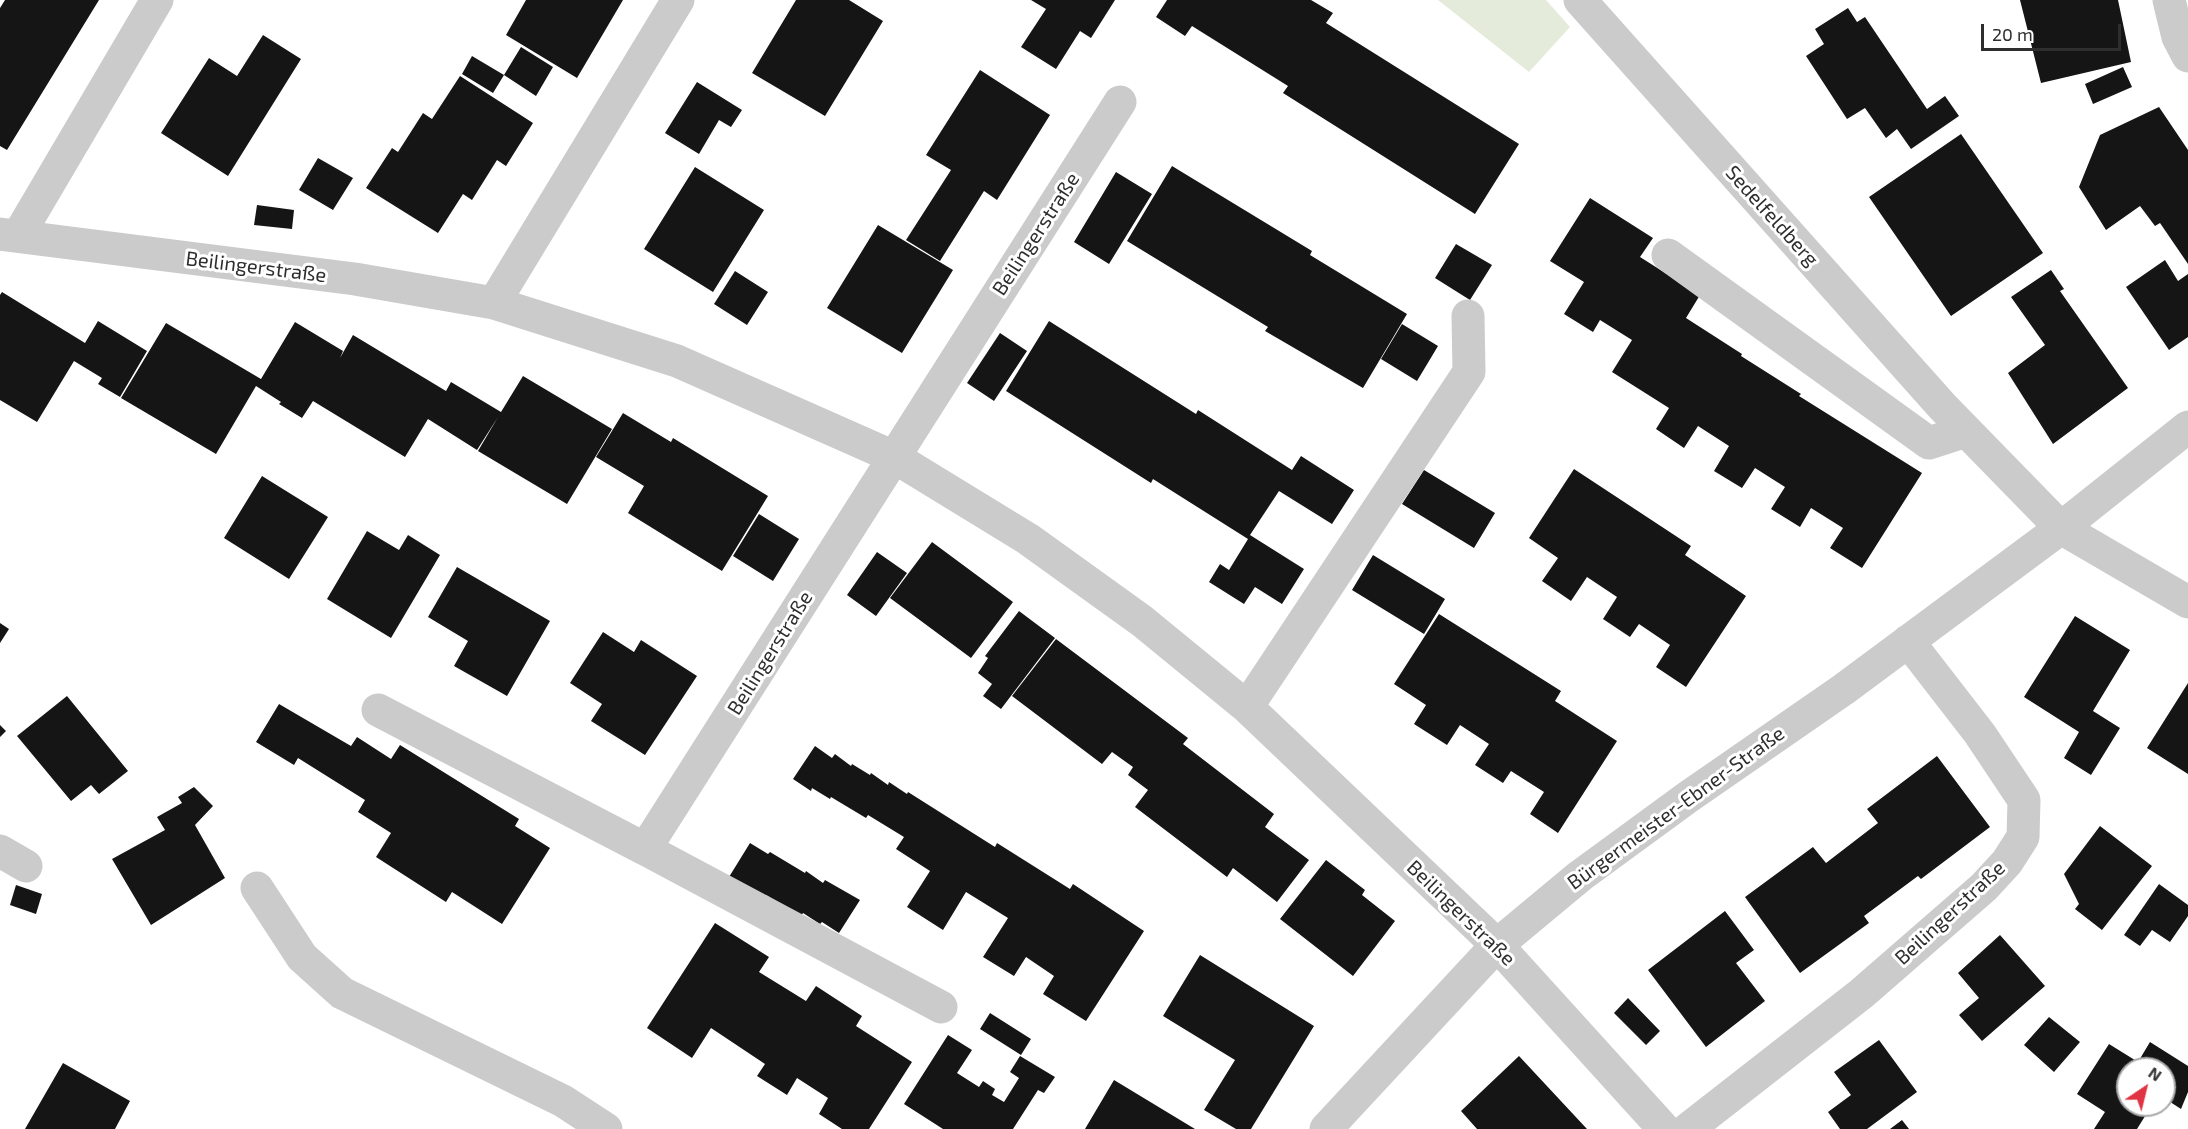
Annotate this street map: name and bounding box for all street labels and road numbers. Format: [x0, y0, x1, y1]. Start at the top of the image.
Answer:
street label: Sedelfeldberg [1721, 161, 1823, 271]
street label: Beilingerstraße [987, 168, 1085, 300]
street label: Beilingerstraße [184, 246, 328, 288]
street label: Beilingerstraße [722, 587, 818, 719]
street label: Bürgermeister-Ebner-Straße [1563, 721, 1789, 895]
street label: Beilingerstraße [1402, 855, 1520, 971]
street label: Beilingerstraße [1890, 856, 2010, 970]

